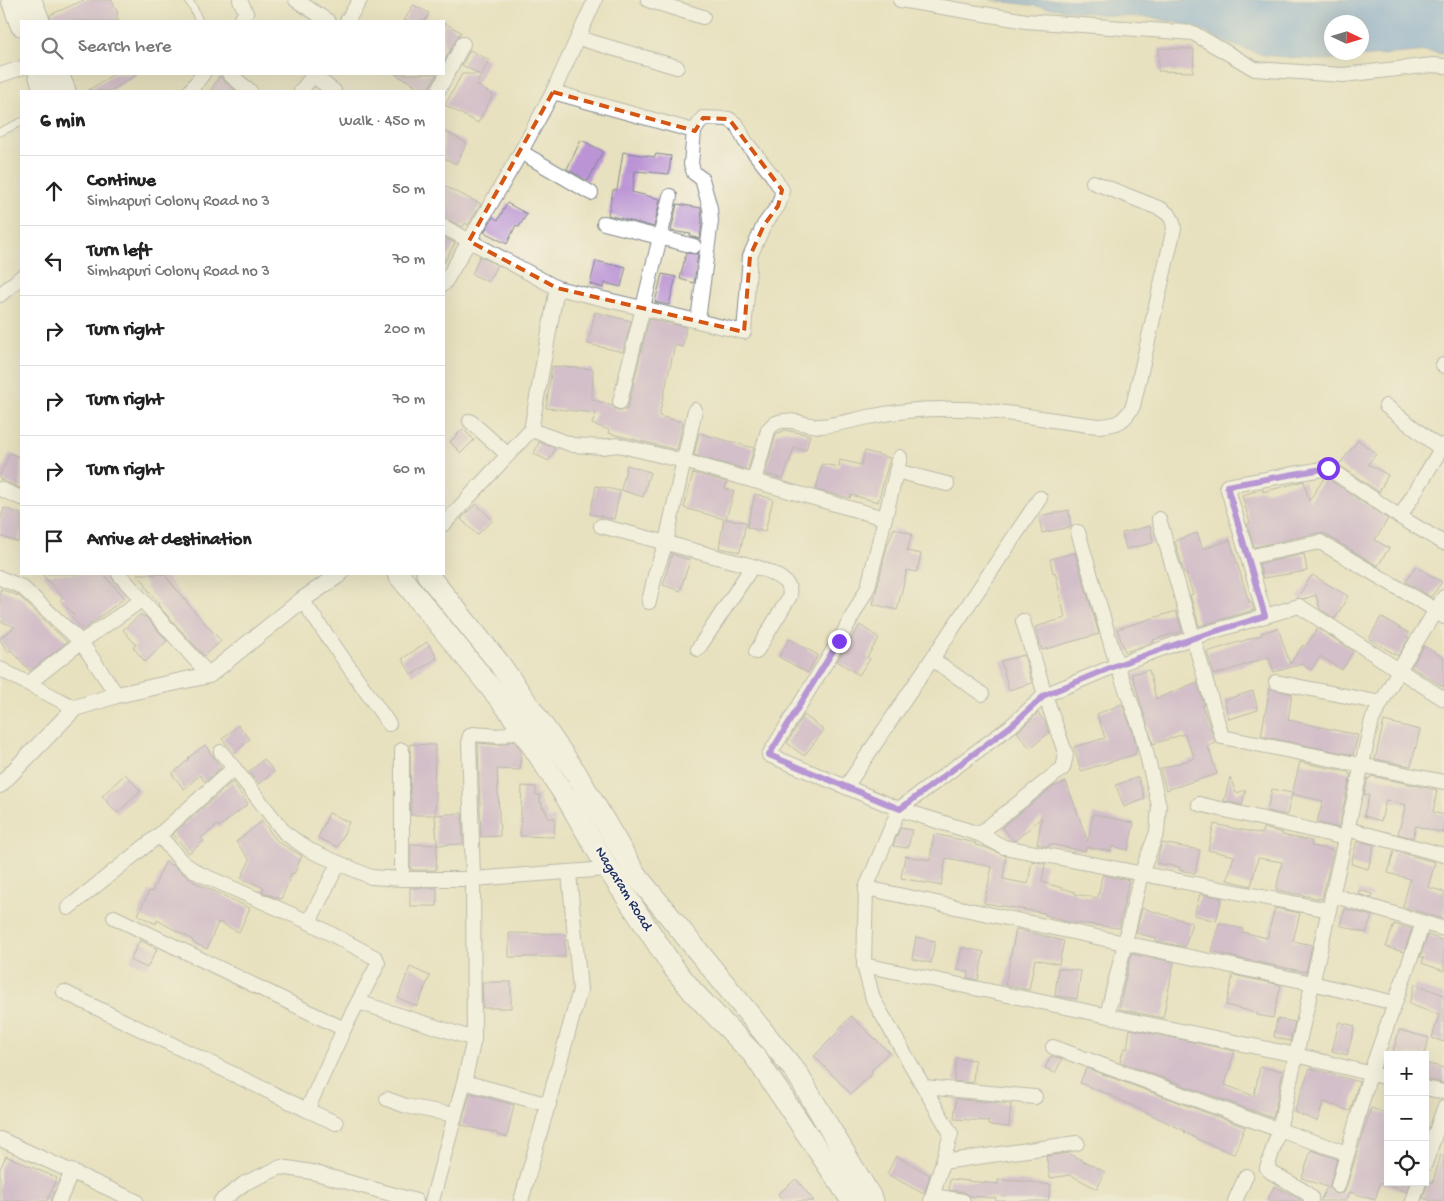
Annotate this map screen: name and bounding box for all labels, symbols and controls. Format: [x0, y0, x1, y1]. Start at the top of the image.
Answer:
north arrow [1324, 15, 1369, 60]
search box [20, 20, 445, 75]
icon: search [38, 34, 66, 62]
text: Search here [78, 36, 172, 59]
text: 6 min [40, 110, 85, 135]
text: Walk · 450 m [339, 113, 425, 132]
text: Continue [87, 170, 156, 193]
icon: ahead [40, 177, 68, 205]
text: 50 m [392, 181, 425, 200]
text: Simhapuri Colony Road no 3 [87, 193, 270, 212]
text: Turn left [87, 240, 151, 263]
icon: left [40, 247, 68, 275]
text: 70 m [392, 251, 425, 270]
text: Simhapuri Colony Road no 3 [87, 263, 270, 282]
icon: right [40, 317, 68, 345]
text: Turn right [87, 319, 163, 342]
text: 200 m [384, 321, 425, 340]
icon: right [40, 387, 68, 415]
text: Turn right [87, 389, 163, 412]
text: 70 m [392, 391, 425, 410]
icon: right [40, 457, 68, 485]
route start [1317, 457, 1340, 480]
text: Turn right [87, 459, 163, 482]
text: 60 m [393, 461, 425, 480]
icon: arrive [40, 527, 68, 555]
text: Arrive at destination [87, 529, 251, 552]
route end [828, 630, 851, 653]
street label: Nagaram Road [590, 844, 657, 935]
map controls [1384, 1051, 1429, 1186]
button: + [1384, 1051, 1429, 1096]
button: − [1384, 1096, 1429, 1141]
button: locate [1384, 1141, 1429, 1186]

